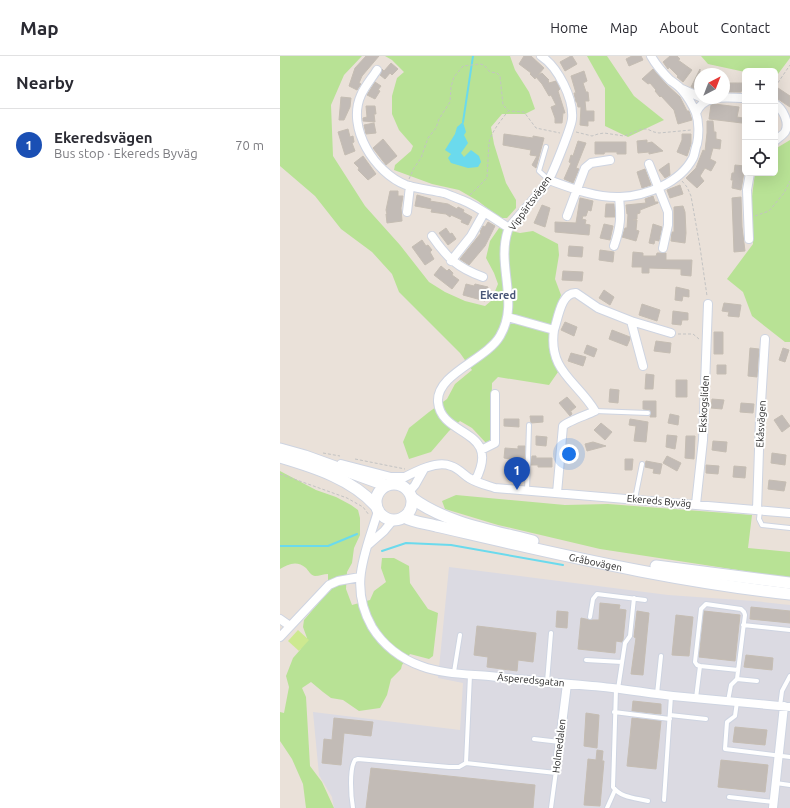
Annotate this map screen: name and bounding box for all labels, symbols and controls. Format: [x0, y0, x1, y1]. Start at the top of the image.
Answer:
text: Map [20, 17, 59, 39]
text: Home [550, 20, 588, 36]
text: Map [610, 20, 638, 36]
text: About [660, 20, 699, 36]
text: Contact [721, 20, 770, 36]
north arrow [694, 68, 730, 104]
map controls [742, 68, 778, 176]
button: + [742, 68, 778, 104]
text: Nearby [16, 73, 74, 92]
button: − [742, 104, 778, 140]
text: Ekeredsvägen [54, 129, 153, 146]
text: 1 [25, 138, 33, 152]
text: 70 m [235, 138, 264, 152]
button: locate [742, 140, 778, 176]
text: Bus stop · Ekereds Byväg [54, 146, 198, 160]
street label: Vippärtsvägen [506, 173, 554, 233]
district label: Ekered [480, 289, 516, 301]
street label: Ekskogsliden [697, 375, 711, 433]
street label: Ekåsvägen [754, 400, 768, 448]
your location [559, 444, 579, 464]
pin: 1 [504, 457, 530, 490]
street label: Ekereds Byväg [626, 493, 692, 509]
street label: Gråbovägen [568, 551, 623, 573]
street label: Äsperedsgatan [497, 672, 565, 688]
street label: Holmedalen [550, 718, 568, 774]

